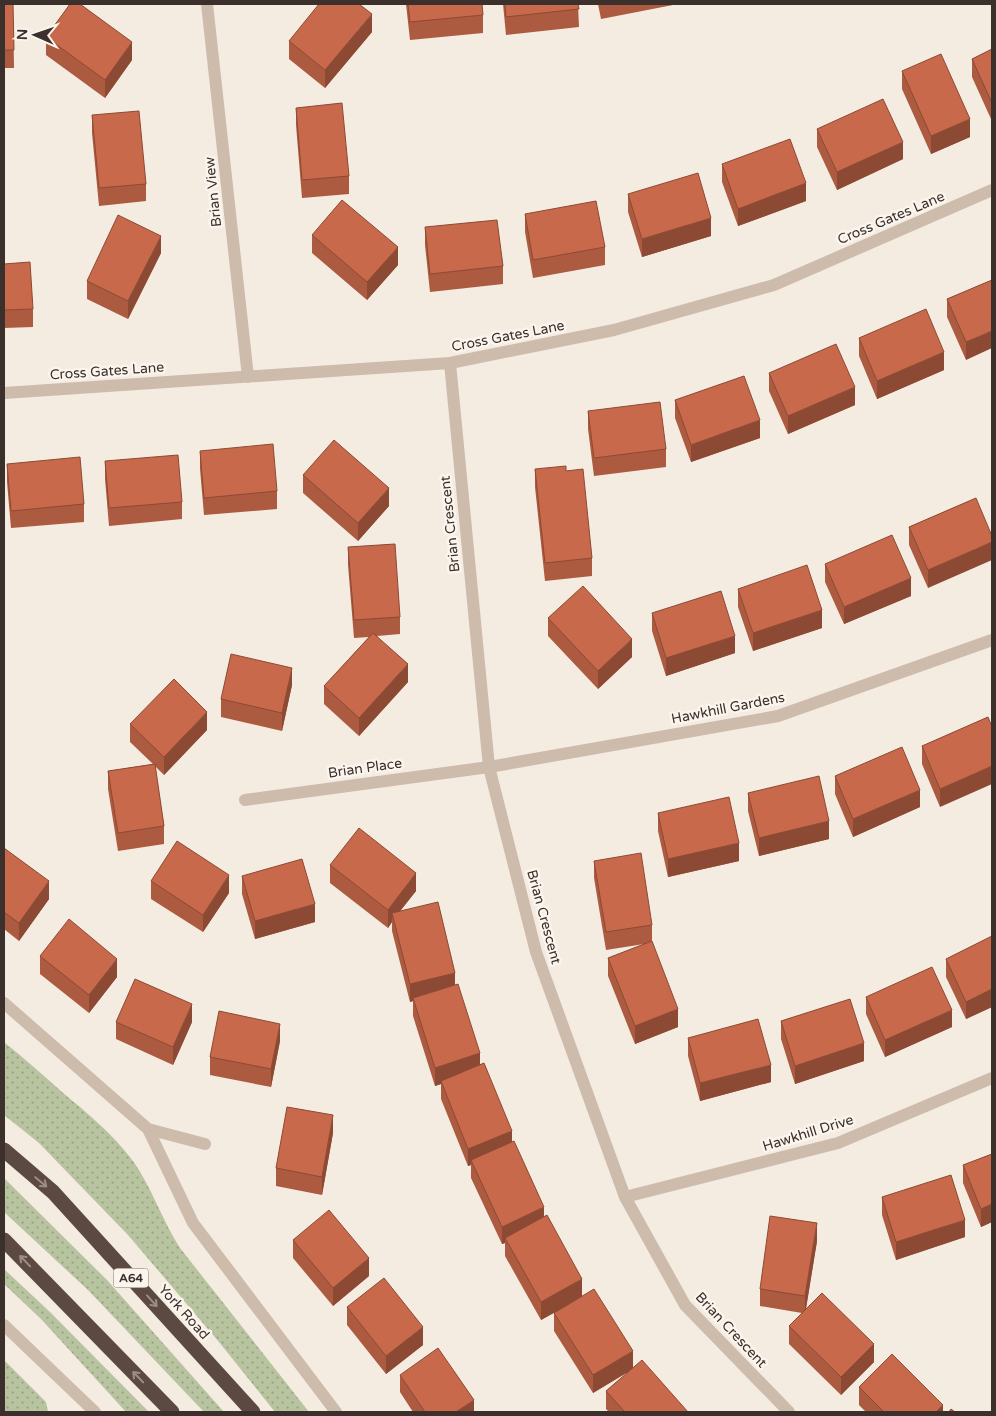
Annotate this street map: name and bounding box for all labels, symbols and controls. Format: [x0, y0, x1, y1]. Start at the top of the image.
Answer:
north arrow [10, 10, 60, 60]
text: N [14, 29, 31, 40]
street label: Brian View [201, 156, 225, 228]
street label: Cross Gates Lane [835, 188, 947, 248]
street label: Cross Gates Lane [450, 317, 566, 355]
street label: Cross Gates Lane [49, 359, 165, 383]
street label: Brian Crescent [436, 474, 464, 573]
street label: Hawkhill Gardens [670, 689, 786, 727]
street label: Brian Place [327, 754, 403, 782]
street label: Brian Crescent [523, 868, 565, 967]
street label: Hawkhill Drive [761, 1111, 856, 1155]
one-way arrow [34, 1176, 47, 1187]
one-way arrow [19, 1256, 31, 1268]
road number: A64 [114, 1268, 148, 1288]
street label: York Road [155, 1281, 213, 1343]
street label: Brian Crescent [692, 1289, 771, 1372]
one-way arrow [146, 1294, 158, 1307]
one-way arrow [132, 1371, 144, 1384]

